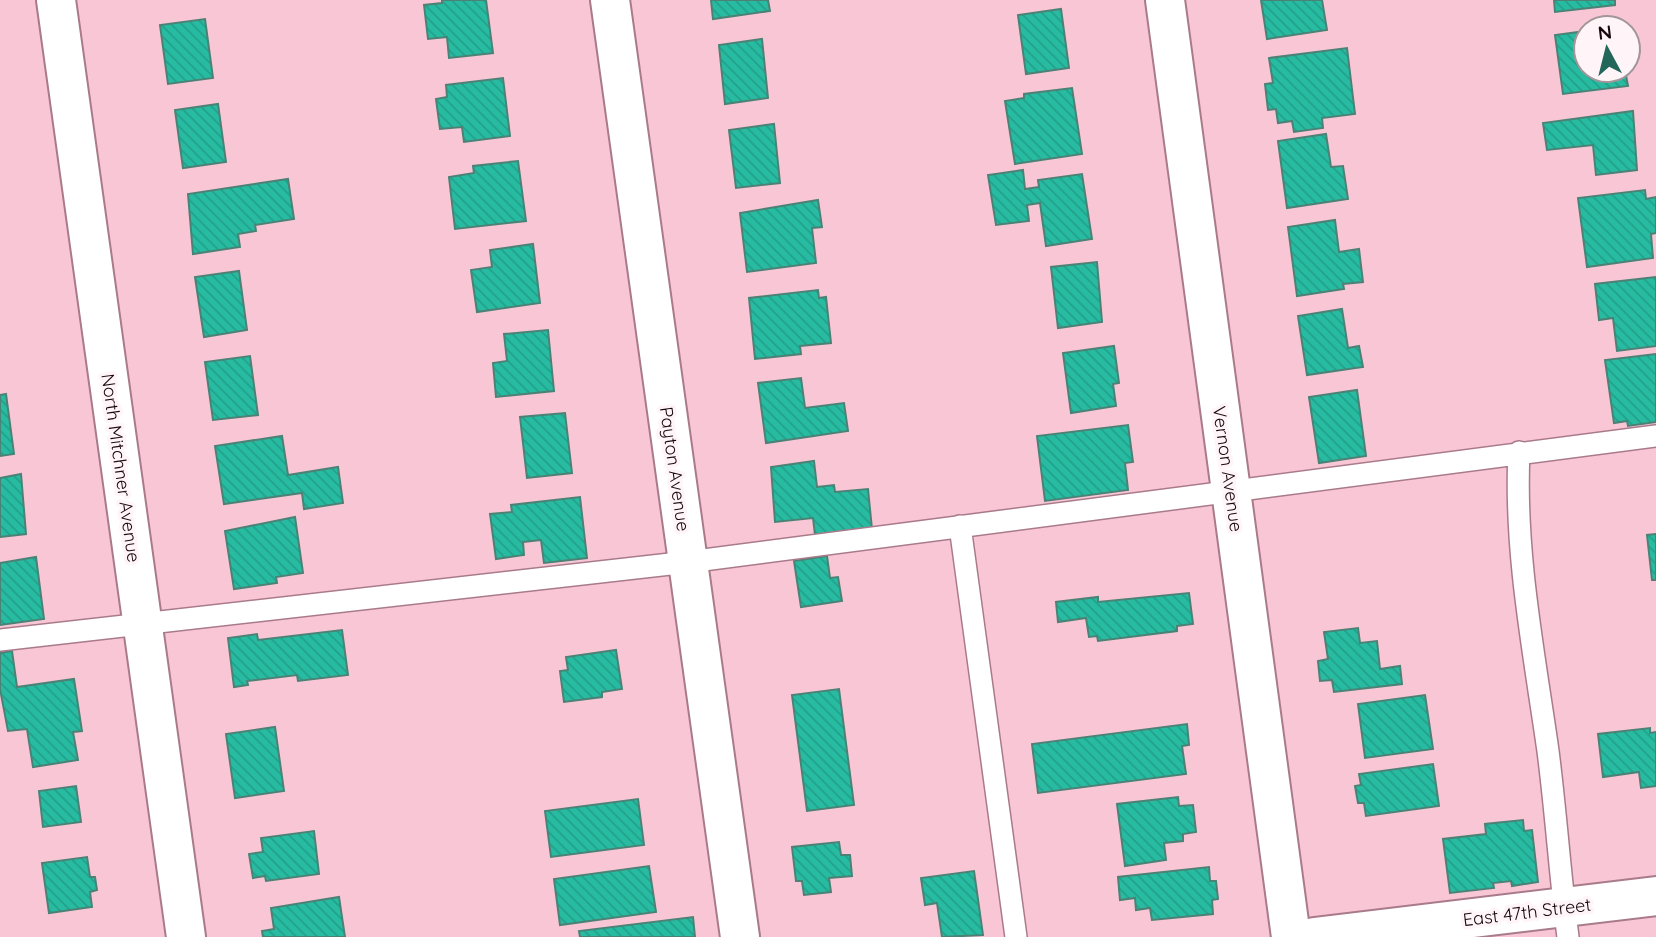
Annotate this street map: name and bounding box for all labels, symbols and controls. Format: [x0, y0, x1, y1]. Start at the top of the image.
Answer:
north arrow [1572, 14, 1642, 84]
text: N [1597, 19, 1613, 45]
street label: North Mitchner Avenue [96, 372, 146, 564]
street label: Payton Avenue [655, 405, 695, 533]
street label: Vernon Avenue [1208, 405, 1248, 533]
street label: East 47th Street [1461, 893, 1593, 931]

